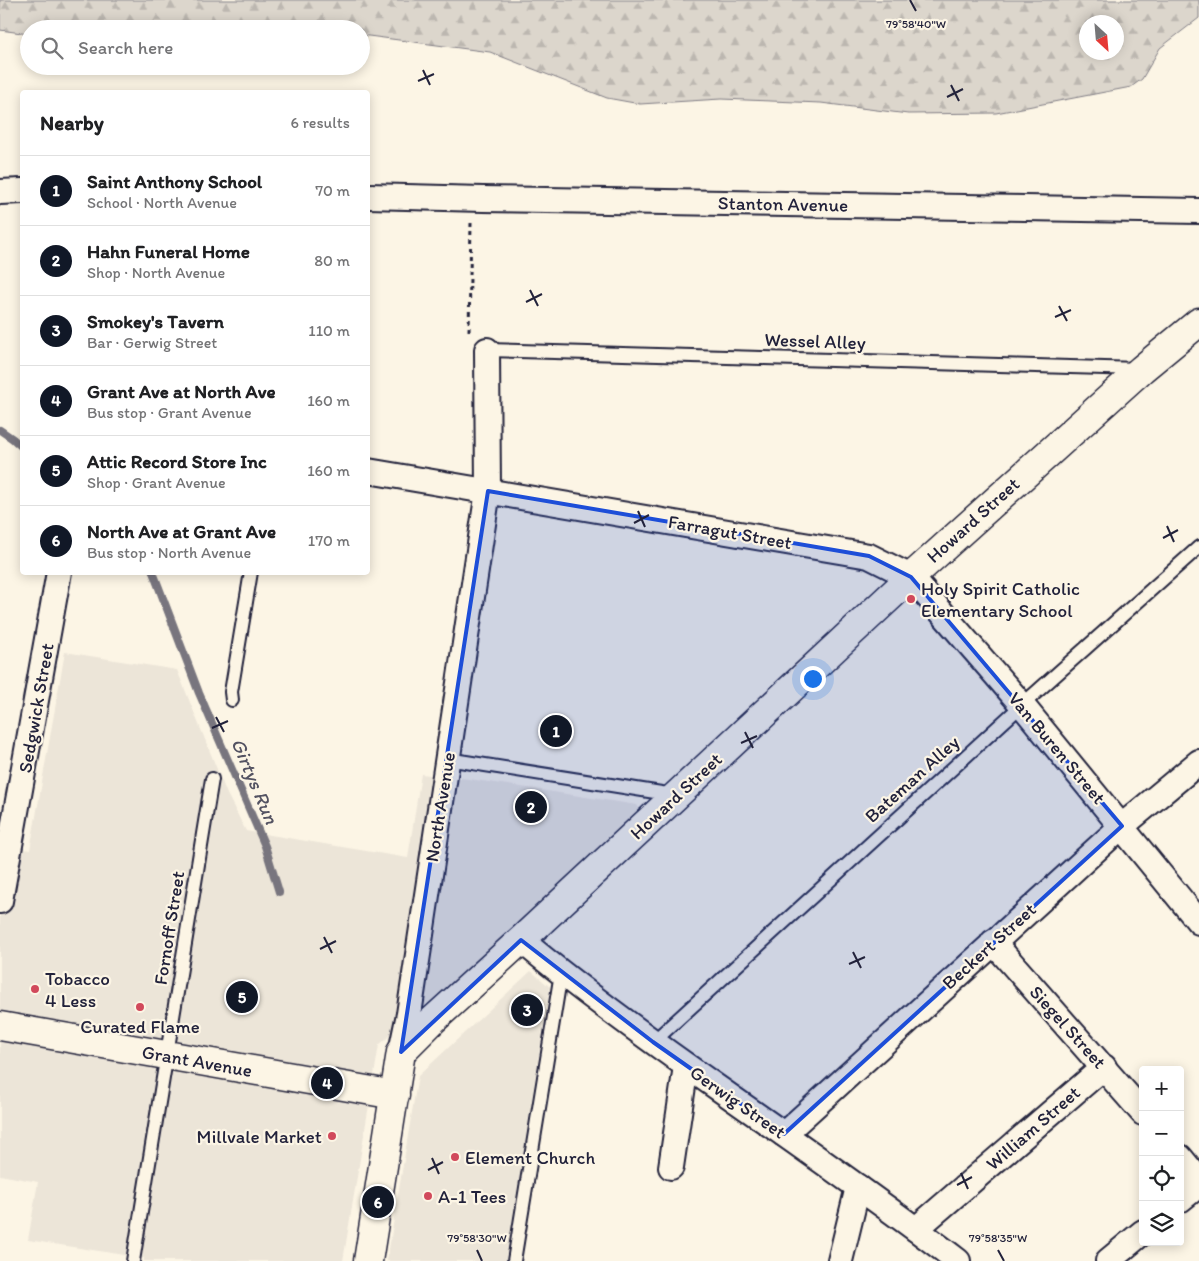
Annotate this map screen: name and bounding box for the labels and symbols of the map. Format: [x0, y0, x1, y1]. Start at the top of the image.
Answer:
north arrow [1079, 15, 1124, 60]
text: 79°58'40"W [886, 17, 946, 31]
street label: Stanton Avenue [718, 191, 848, 217]
street label: Wessel Alley [764, 328, 866, 354]
street label: Howard Street [922, 472, 1024, 568]
street label: Farragut Street [666, 510, 794, 554]
place label: Holy Spirit Catholic Elementary School [921, 577, 1080, 622]
marker: Holy Spirit Catholic Elementary School [905, 593, 917, 605]
street label: Sedgwick Street [13, 641, 59, 775]
your location [800, 666, 826, 692]
street label: Van Buren Street [1003, 687, 1111, 809]
pin: 1 [540, 712, 572, 750]
street label: Bateman Alley [860, 730, 964, 828]
water label: Girtys Run [226, 734, 284, 828]
street label: Howard Street [625, 748, 727, 844]
street label: North Avenue [420, 750, 460, 864]
pin: 2 [515, 788, 547, 826]
street label: Fornoff Street [149, 869, 189, 987]
street label: Beckert Street [937, 898, 1041, 994]
place label: Tobacco 4 Less [45, 967, 110, 1012]
pin: 5 [226, 978, 258, 1016]
street label: Siegel Street [1025, 981, 1111, 1073]
marker: Tobacco 4 Less [29, 983, 41, 995]
pin: 3 [511, 991, 543, 1029]
marker: Curated Flame [134, 1001, 146, 1013]
place label: Curated Flame [80, 1015, 200, 1038]
street label: Grant Avenue [140, 1040, 254, 1082]
street label: Gerwig Street [686, 1060, 790, 1144]
pin: 4 [311, 1064, 343, 1102]
street label: William Street [981, 1081, 1085, 1175]
place label: Millvale Market [197, 1125, 322, 1148]
marker: Millvale Market [326, 1130, 338, 1142]
place label: Element Church [465, 1146, 595, 1169]
marker: Element Church [449, 1151, 461, 1163]
pin: 6 [362, 1183, 394, 1221]
place label: A-1 Tees [438, 1185, 506, 1208]
marker: A-1 Tees [422, 1190, 434, 1202]
text: 79°58'30"W [447, 1231, 507, 1245]
text: 79°58'35"W [969, 1231, 1027, 1245]

